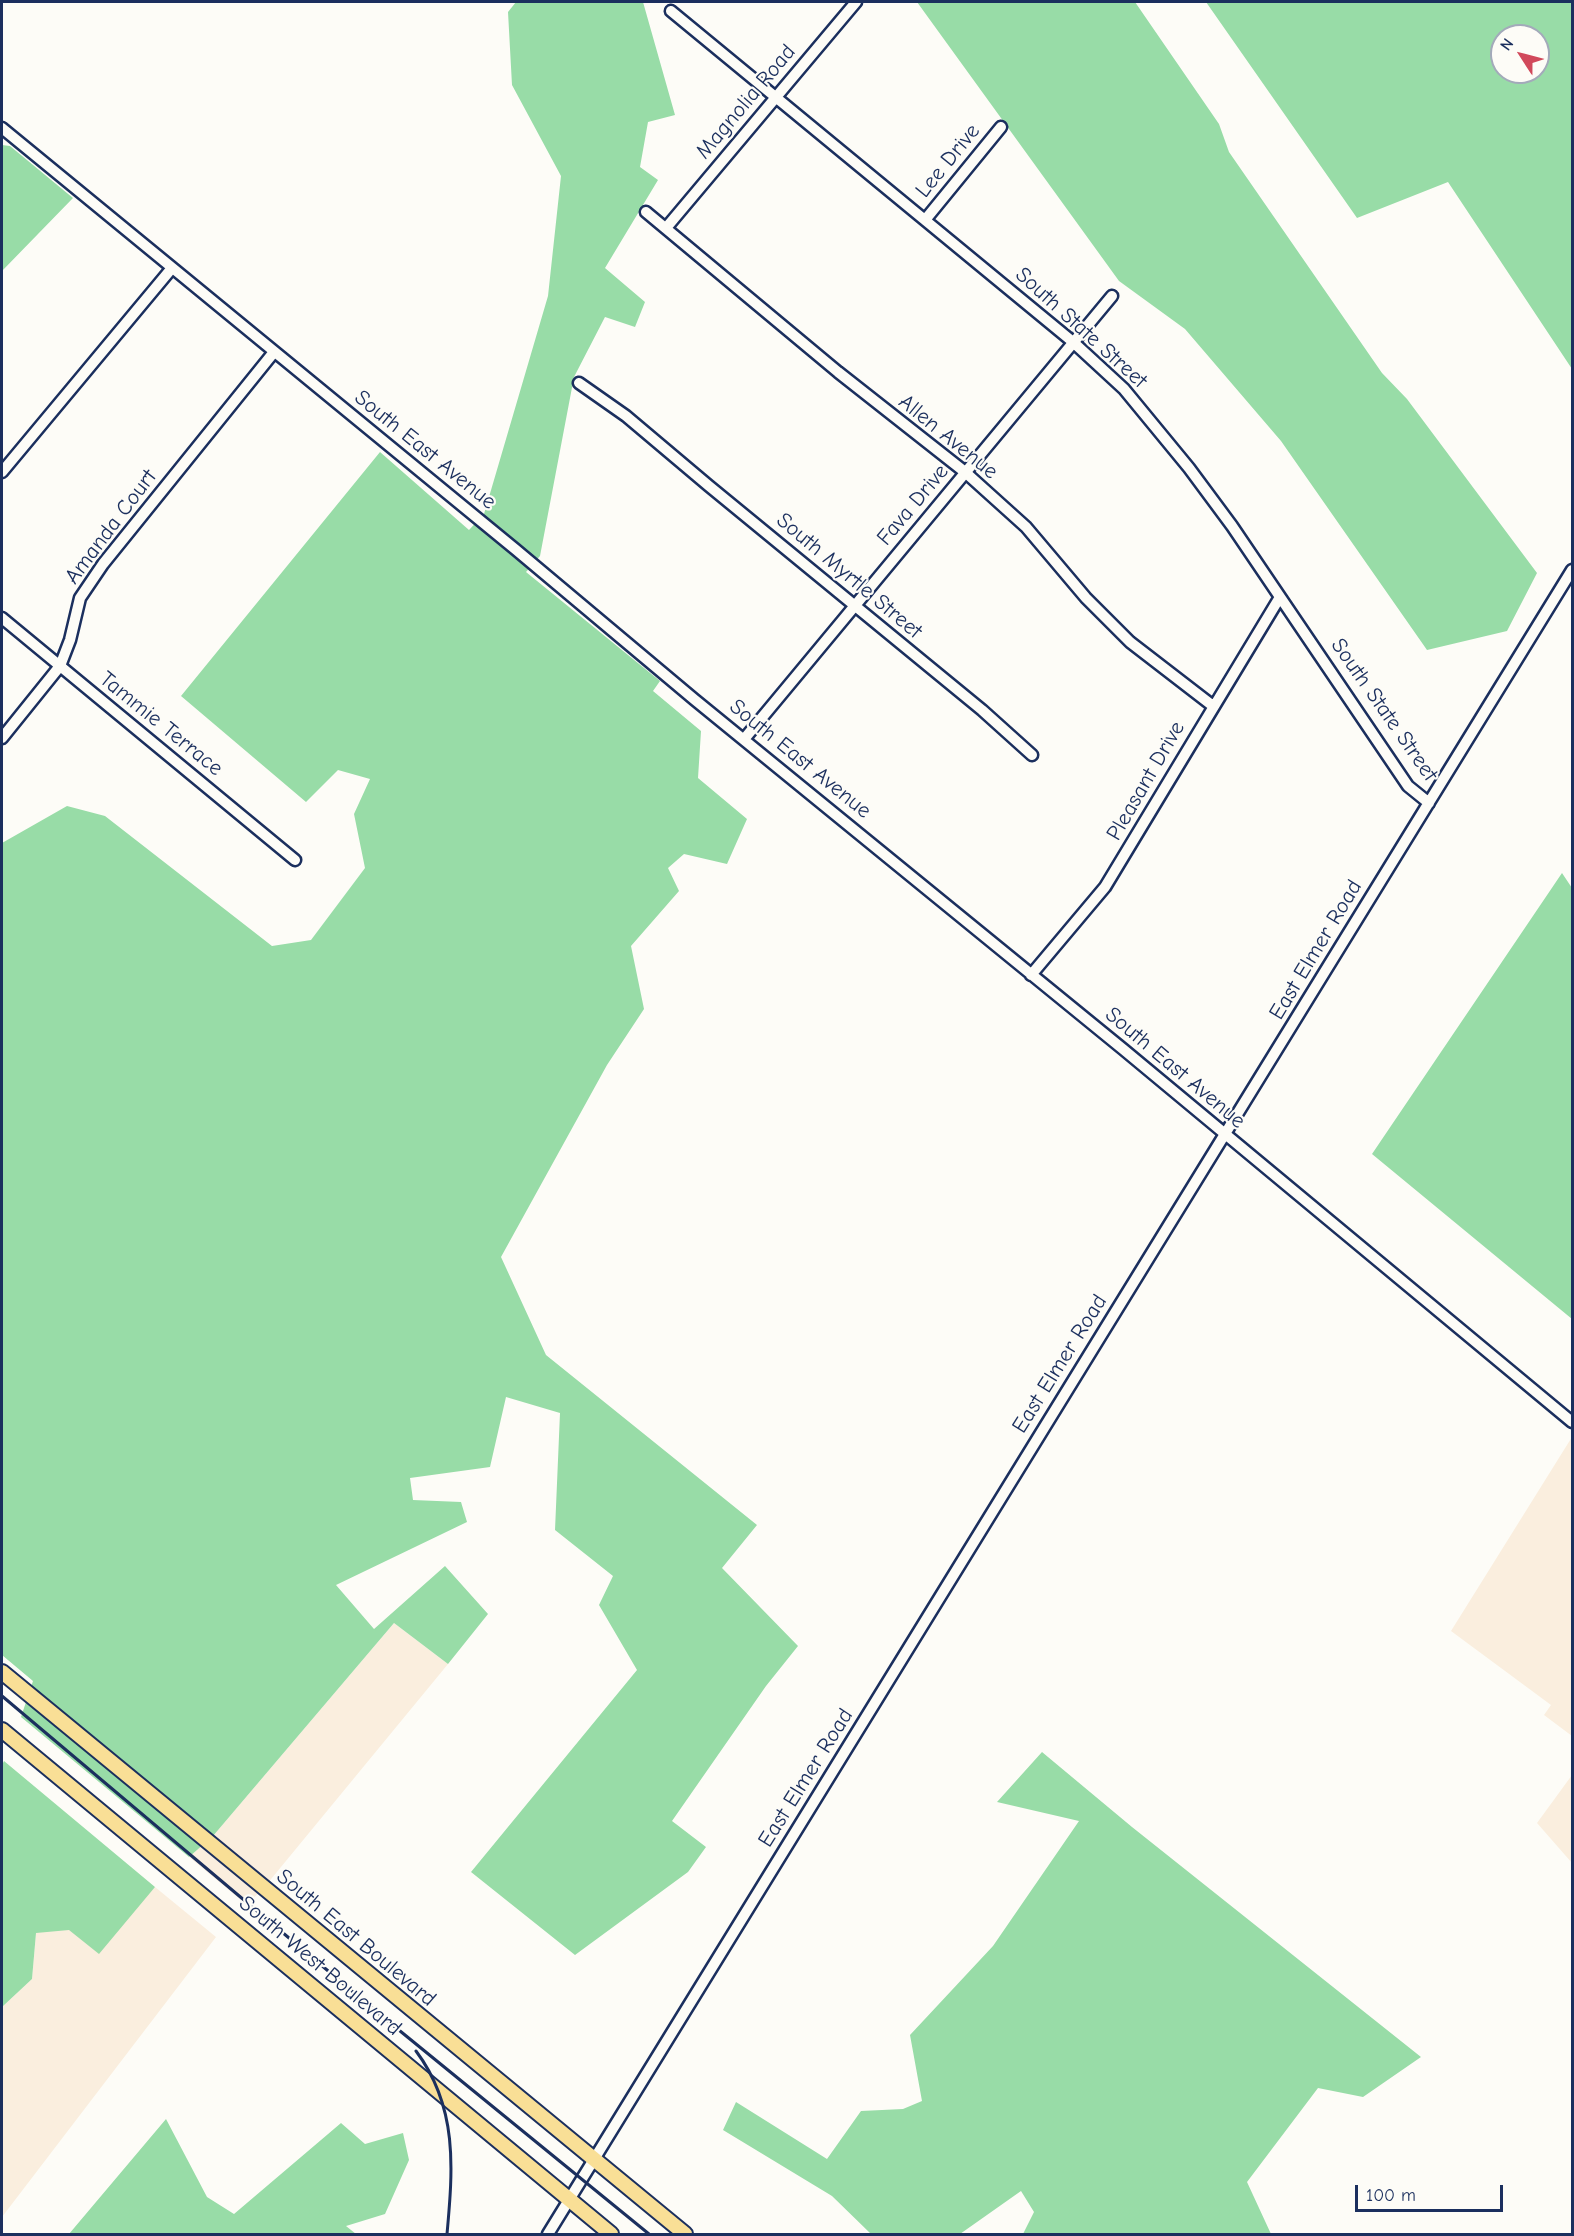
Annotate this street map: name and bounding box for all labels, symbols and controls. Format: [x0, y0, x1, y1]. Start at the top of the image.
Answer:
north arrow [1490, 24, 1550, 84]
text: N [1497, 35, 1517, 54]
street label: Magnolia Road [690, 39, 802, 165]
street label: Lee Drive [910, 119, 986, 203]
street label: South State Street [1009, 262, 1153, 394]
street label: South East Avenue [349, 385, 501, 515]
street label: Allen Avenue [893, 389, 1003, 485]
street label: Fava Drive [872, 459, 954, 551]
street label: Amanda Court [59, 465, 163, 589]
street label: South Myrtle Street [771, 507, 927, 645]
street label: South State Street [1325, 633, 1443, 787]
street label: Tammie Terrace [94, 666, 228, 782]
street label: South East Avenue [724, 694, 876, 824]
street label: Pleasant Drive [1101, 717, 1191, 845]
street label: East Elmer Road [1264, 875, 1368, 1025]
street label: South East Avenue [1100, 1002, 1250, 1134]
street label: East Elmer Road [1007, 1290, 1113, 1438]
street label: East Elmer Road [753, 1704, 859, 1852]
street label: South East Boulevard [271, 1864, 441, 2012]
street label: South West Boulevard [233, 1890, 407, 2042]
scale bar [1358, 2173, 1506, 2211]
text: 100 m [1366, 2185, 1416, 2206]

